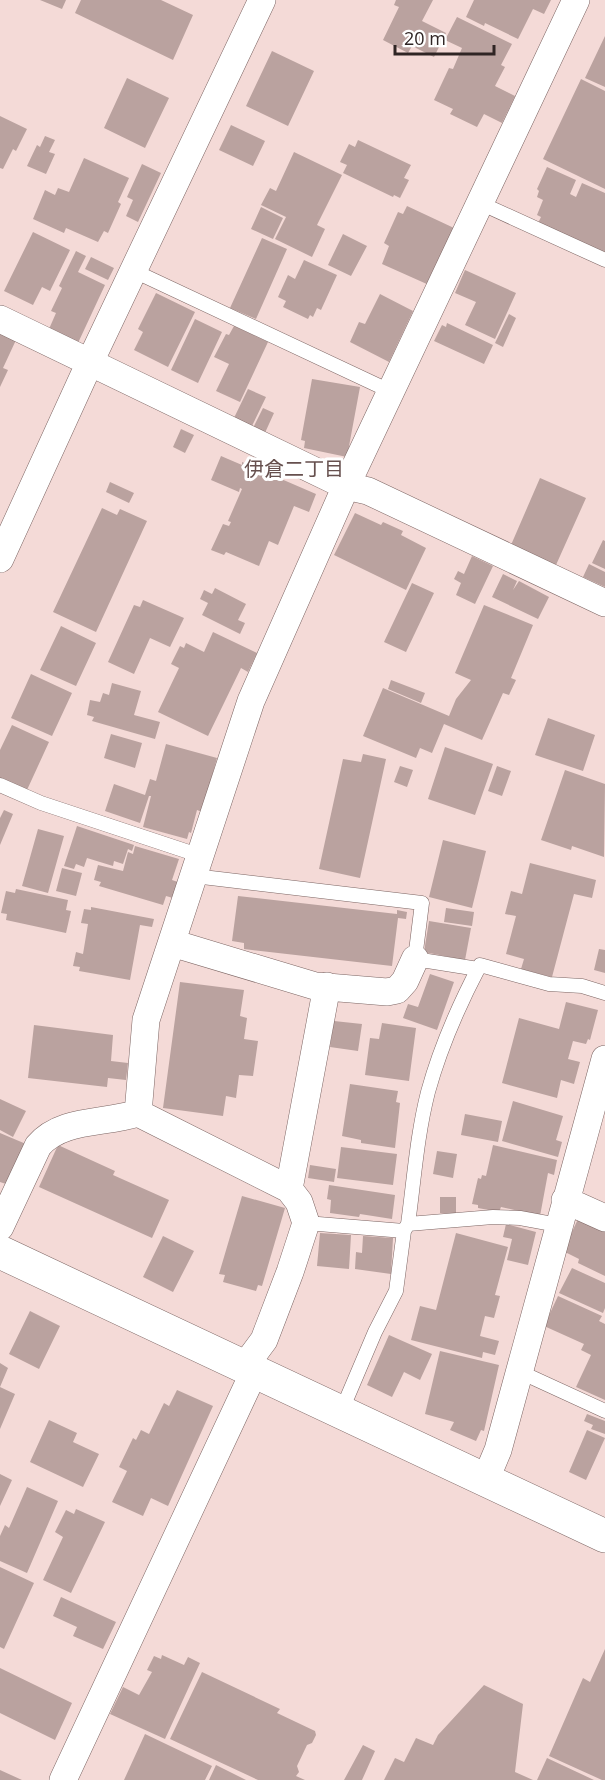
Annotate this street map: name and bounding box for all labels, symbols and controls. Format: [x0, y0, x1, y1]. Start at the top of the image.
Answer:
scale bar [395, 18, 494, 56]
text: 20 m [404, 26, 446, 50]
district label: 伊倉二丁目 [244, 455, 344, 482]

